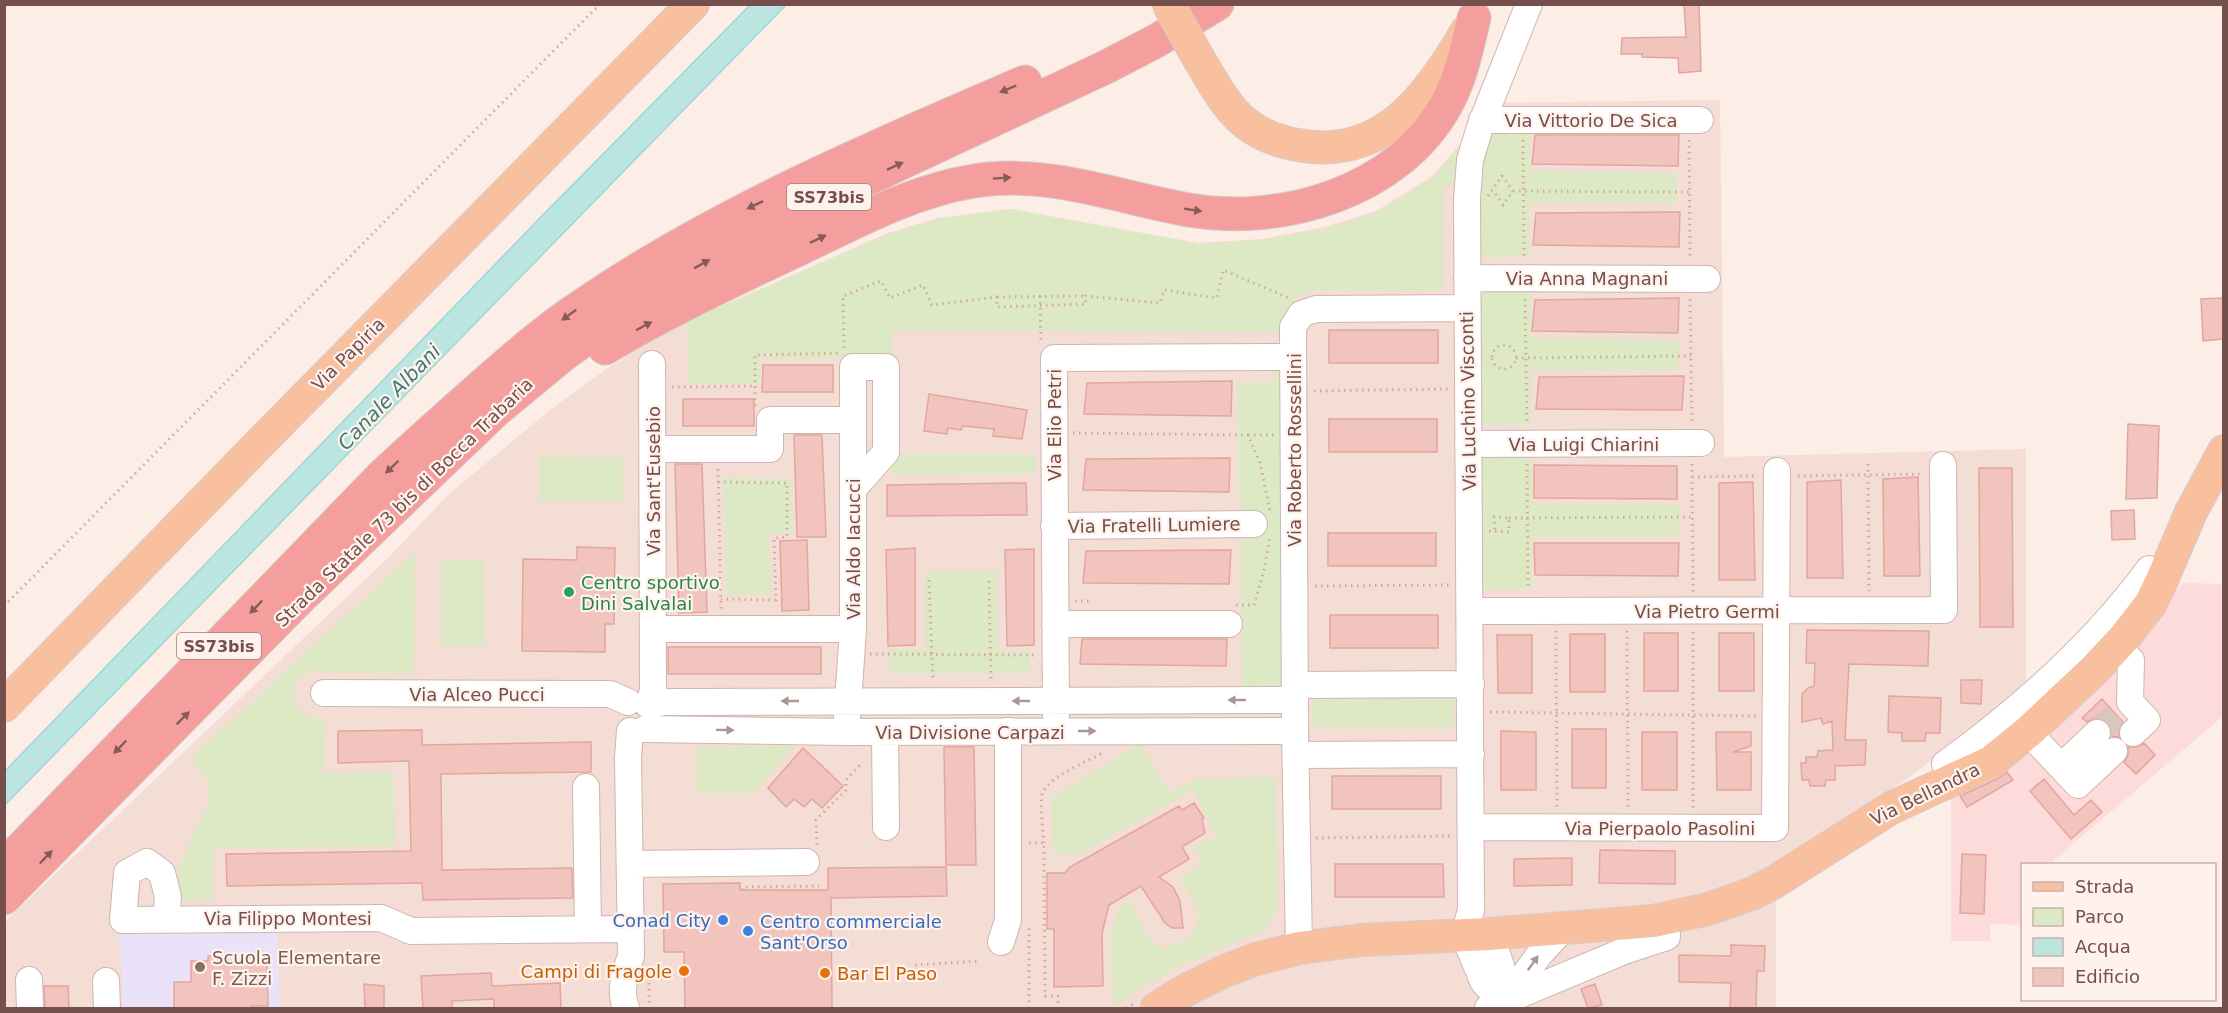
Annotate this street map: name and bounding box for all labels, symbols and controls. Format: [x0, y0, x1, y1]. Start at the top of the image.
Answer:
one-way arrow [999, 85, 1017, 94]
street label: Via Vittorio De Sica [1505, 110, 1677, 131]
one-way arrow [886, 161, 904, 171]
one-way arrow [992, 173, 1011, 183]
road number: SS73bis [787, 184, 871, 210]
one-way arrow [746, 201, 763, 210]
one-way arrow [1184, 206, 1203, 215]
one-way arrow [810, 235, 827, 244]
one-way arrow [694, 259, 711, 269]
street label: Via Anna Magnani [1506, 268, 1668, 289]
one-way arrow [561, 309, 577, 321]
street label: Via Luchino Visconti [1456, 311, 1480, 491]
street label: Via Papiria [307, 313, 389, 395]
one-way arrow [635, 321, 652, 331]
water label: Canale Albani [333, 339, 446, 455]
street label: Via Roberto Rossellini [1284, 353, 1305, 547]
street label: Via Elio Petri [1044, 369, 1065, 481]
street label: Strada Statale 73 bis di Bocca Trabaria [271, 373, 537, 631]
street label: Via Sant'Eusebio [643, 406, 664, 556]
street label: Via Luigi Chiarini [1509, 434, 1659, 455]
one-way arrow [384, 460, 399, 474]
street label: Via Aldo Iacucci [843, 478, 864, 620]
street label: Via Fratelli Lumiere [1067, 513, 1241, 537]
place label: Centro sportivo Dini Salvalai [581, 572, 720, 614]
marker: Centro sportivo Dini Salvalai [562, 585, 576, 599]
one-way arrow [249, 600, 263, 615]
street label: Via Pietro Germi [1634, 601, 1780, 622]
road number: SS73bis [177, 633, 261, 659]
street label: Via Alceo Pucci [409, 684, 545, 705]
one-way arrow [1227, 695, 1246, 705]
one-way arrow [1011, 696, 1030, 706]
one-way arrow [781, 697, 800, 706]
one-way arrow [175, 711, 190, 725]
street label: Via Divisione Carpazi [875, 722, 1065, 743]
one-way arrow [716, 725, 735, 735]
one-way arrow [1078, 726, 1097, 736]
one-way arrow [113, 739, 127, 754]
street label: Via Bellandra [1867, 758, 1983, 830]
street label: Via Pierpaolo Pasolini [1565, 818, 1755, 839]
one-way arrow [39, 851, 53, 865]
legend [2021, 863, 2216, 1001]
text: Strada [2075, 876, 2134, 897]
text: Parco [2075, 906, 2124, 927]
street label: Via Filippo Montesi [204, 908, 372, 929]
place label: Conad City [613, 910, 711, 931]
place label: Centro commerciale Sant'Orso [760, 911, 942, 953]
marker: Conad City [716, 913, 730, 927]
marker: Centro commerciale Sant'Orso [741, 924, 755, 938]
text: Acqua [2075, 936, 2131, 957]
place label: Scuola Elementare F. Zizzi [212, 947, 381, 989]
one-way arrow [1527, 956, 1539, 972]
marker: Scuola Elementare F. Zizzi [193, 960, 207, 974]
place label: Campi di Fragole [521, 961, 672, 982]
place label: Bar El Paso [837, 963, 937, 984]
marker: Campi di Fragole [677, 964, 691, 978]
marker: Bar El Paso [818, 966, 832, 980]
text: Edificio [2075, 966, 2140, 987]

